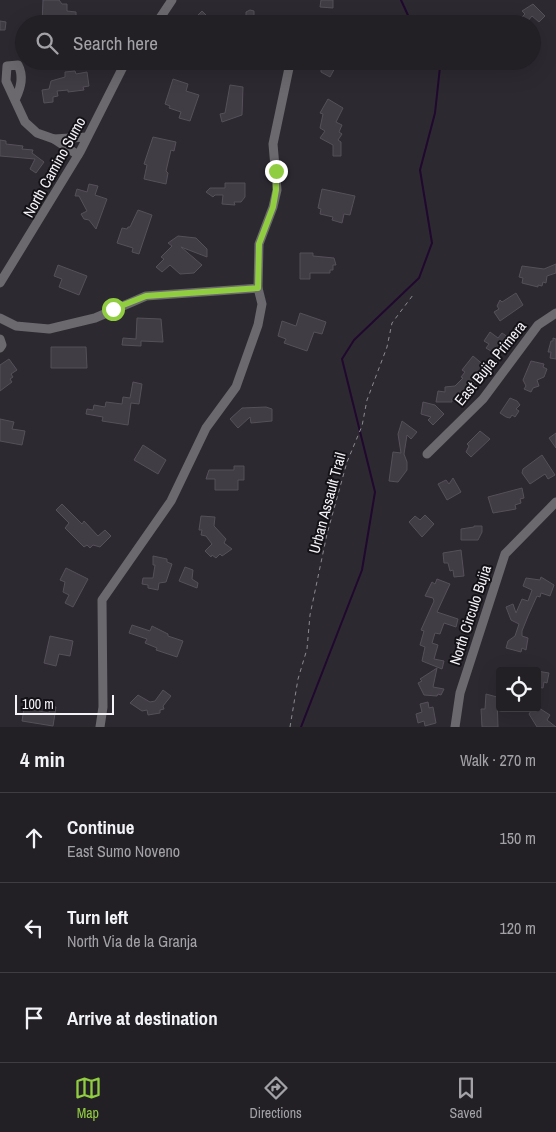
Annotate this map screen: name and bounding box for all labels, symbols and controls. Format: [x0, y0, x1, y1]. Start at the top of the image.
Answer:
search box [15, 15, 541, 70]
icon: search [33, 29, 61, 57]
text: Search here [73, 30, 158, 56]
street label: North Camino Sumo [18, 113, 90, 221]
route end [265, 160, 288, 183]
route start [102, 298, 125, 321]
street label: East Bujia Primera [449, 316, 531, 410]
street label: Urban Assault Trail [303, 450, 351, 556]
street label: North Circulo Bujia [444, 562, 496, 668]
map controls [496, 667, 541, 712]
button: locate [496, 667, 541, 712]
scale bar [15, 692, 114, 715]
text: 100 m [22, 695, 54, 713]
text: 4 min [20, 745, 65, 774]
text: Walk · 270 m [460, 749, 536, 771]
text: Continue [67, 814, 135, 840]
icon: ahead [20, 824, 48, 852]
text: 150 m [500, 827, 536, 849]
text: East Sumo Noveno [67, 840, 180, 862]
text: Turn left [67, 904, 128, 930]
icon: left [20, 914, 48, 942]
text: 120 m [500, 917, 536, 939]
text: North Via de la Granja [67, 930, 197, 952]
icon: arrive [20, 1004, 48, 1032]
text: Arrive at destination [67, 1005, 218, 1031]
tab: Map [74, 1074, 102, 1122]
tab: Directions [250, 1074, 302, 1122]
tab: Saved [450, 1074, 482, 1122]

